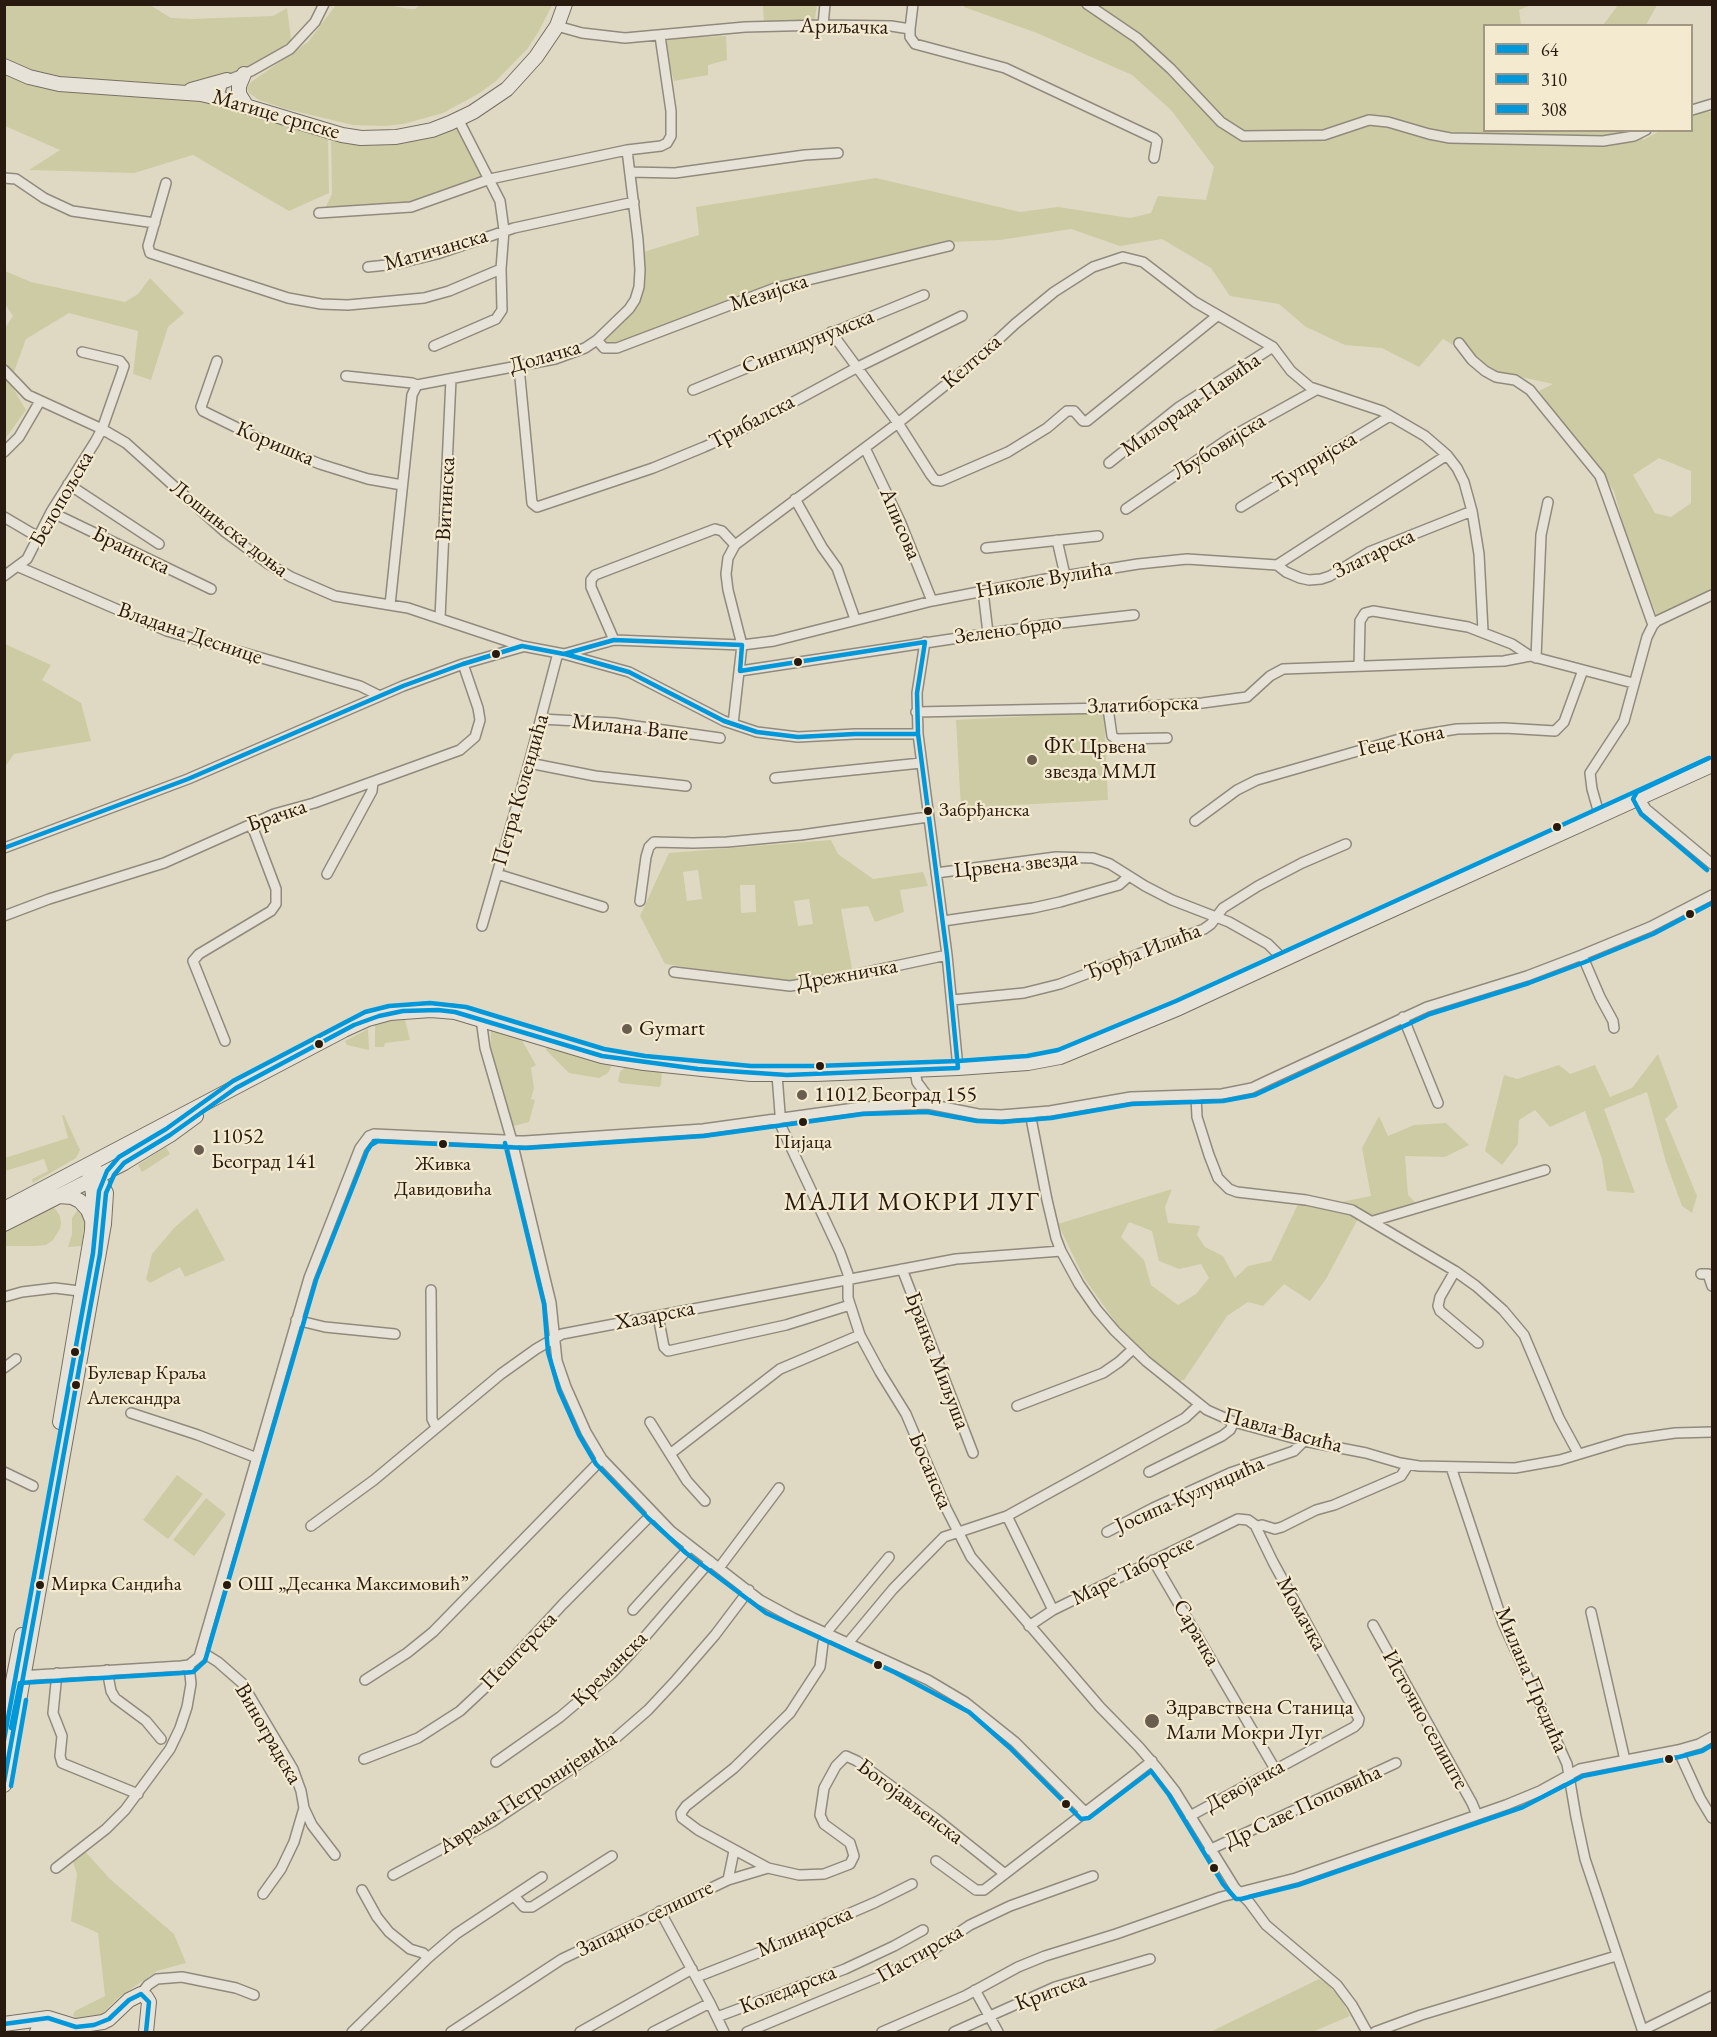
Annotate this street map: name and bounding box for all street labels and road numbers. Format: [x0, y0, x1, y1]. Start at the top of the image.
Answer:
street label: Ариљачка [799, 13, 889, 41]
street label: Матице српске [209, 84, 343, 146]
street label: Матичанска [381, 223, 491, 277]
street label: Мезијска [727, 268, 811, 318]
street label: Сингидунумска [738, 304, 878, 380]
street label: Келтска [937, 329, 1007, 395]
street label: Долачка [506, 334, 584, 380]
street label: Милорада Павића [1116, 347, 1266, 463]
street label: Трибалска [705, 389, 799, 455]
street label: Љубовијска [1167, 408, 1271, 486]
street label: Коришка [232, 416, 318, 472]
street label: Ћупријска [1268, 426, 1362, 496]
street label: Белопољска [24, 447, 100, 551]
street label: Витинска [431, 456, 461, 542]
street label: Лошињска доња [165, 475, 293, 583]
street label: Аписова [873, 484, 927, 564]
street label: Браинска [88, 521, 174, 581]
street label: Златарска [1329, 523, 1419, 585]
street label: Николе Вулића [974, 555, 1114, 605]
street label: Владана Деснице [114, 597, 266, 671]
street label: Зелено брдо [953, 609, 1063, 651]
street label: Златиборска [1087, 690, 1199, 720]
street label: Милана Вапе [571, 709, 689, 747]
street label: Петра Колендића [487, 711, 555, 869]
street label: Геце Кона [1355, 719, 1447, 763]
street label: Брачка [244, 794, 310, 838]
street label: Црвена звезда [953, 845, 1079, 885]
street label: Ђорђа Илића [1081, 918, 1205, 986]
street label: Дрежничка [794, 953, 900, 997]
street label: Бранка Миљуша [899, 1288, 975, 1434]
street label: Хазарска [613, 1295, 697, 1337]
street label: Павла Васића [1221, 1402, 1345, 1460]
street label: Босанска [902, 1429, 958, 1513]
street label: Јосипа Кулунџића [1112, 1450, 1268, 1540]
street label: Маре Таборске [1067, 1530, 1199, 1612]
street label: Момачка [1270, 1572, 1332, 1656]
street label: Сарачка [1166, 1595, 1226, 1671]
street label: Милана Предића [1488, 1603, 1574, 1757]
street label: Пештерска [475, 1606, 563, 1696]
street label: Креманска [567, 1626, 653, 1712]
street label: Источно селиште [1376, 1646, 1474, 1794]
street label: Виноградска [229, 1679, 307, 1789]
street label: Аврама Петронијевића [434, 1726, 622, 1860]
street label: Богојављенска [852, 1753, 968, 1851]
street label: Девојачка [1201, 1754, 1289, 1818]
street label: Др Саве Поповића [1220, 1759, 1386, 1855]
street label: Западно селиште [572, 1875, 718, 1963]
street label: Млинарска [753, 1900, 857, 1964]
street label: Пастирска [872, 1919, 968, 1989]
street label: Коледарска [736, 1960, 840, 2020]
street label: Критска [1012, 1966, 1090, 2018]

